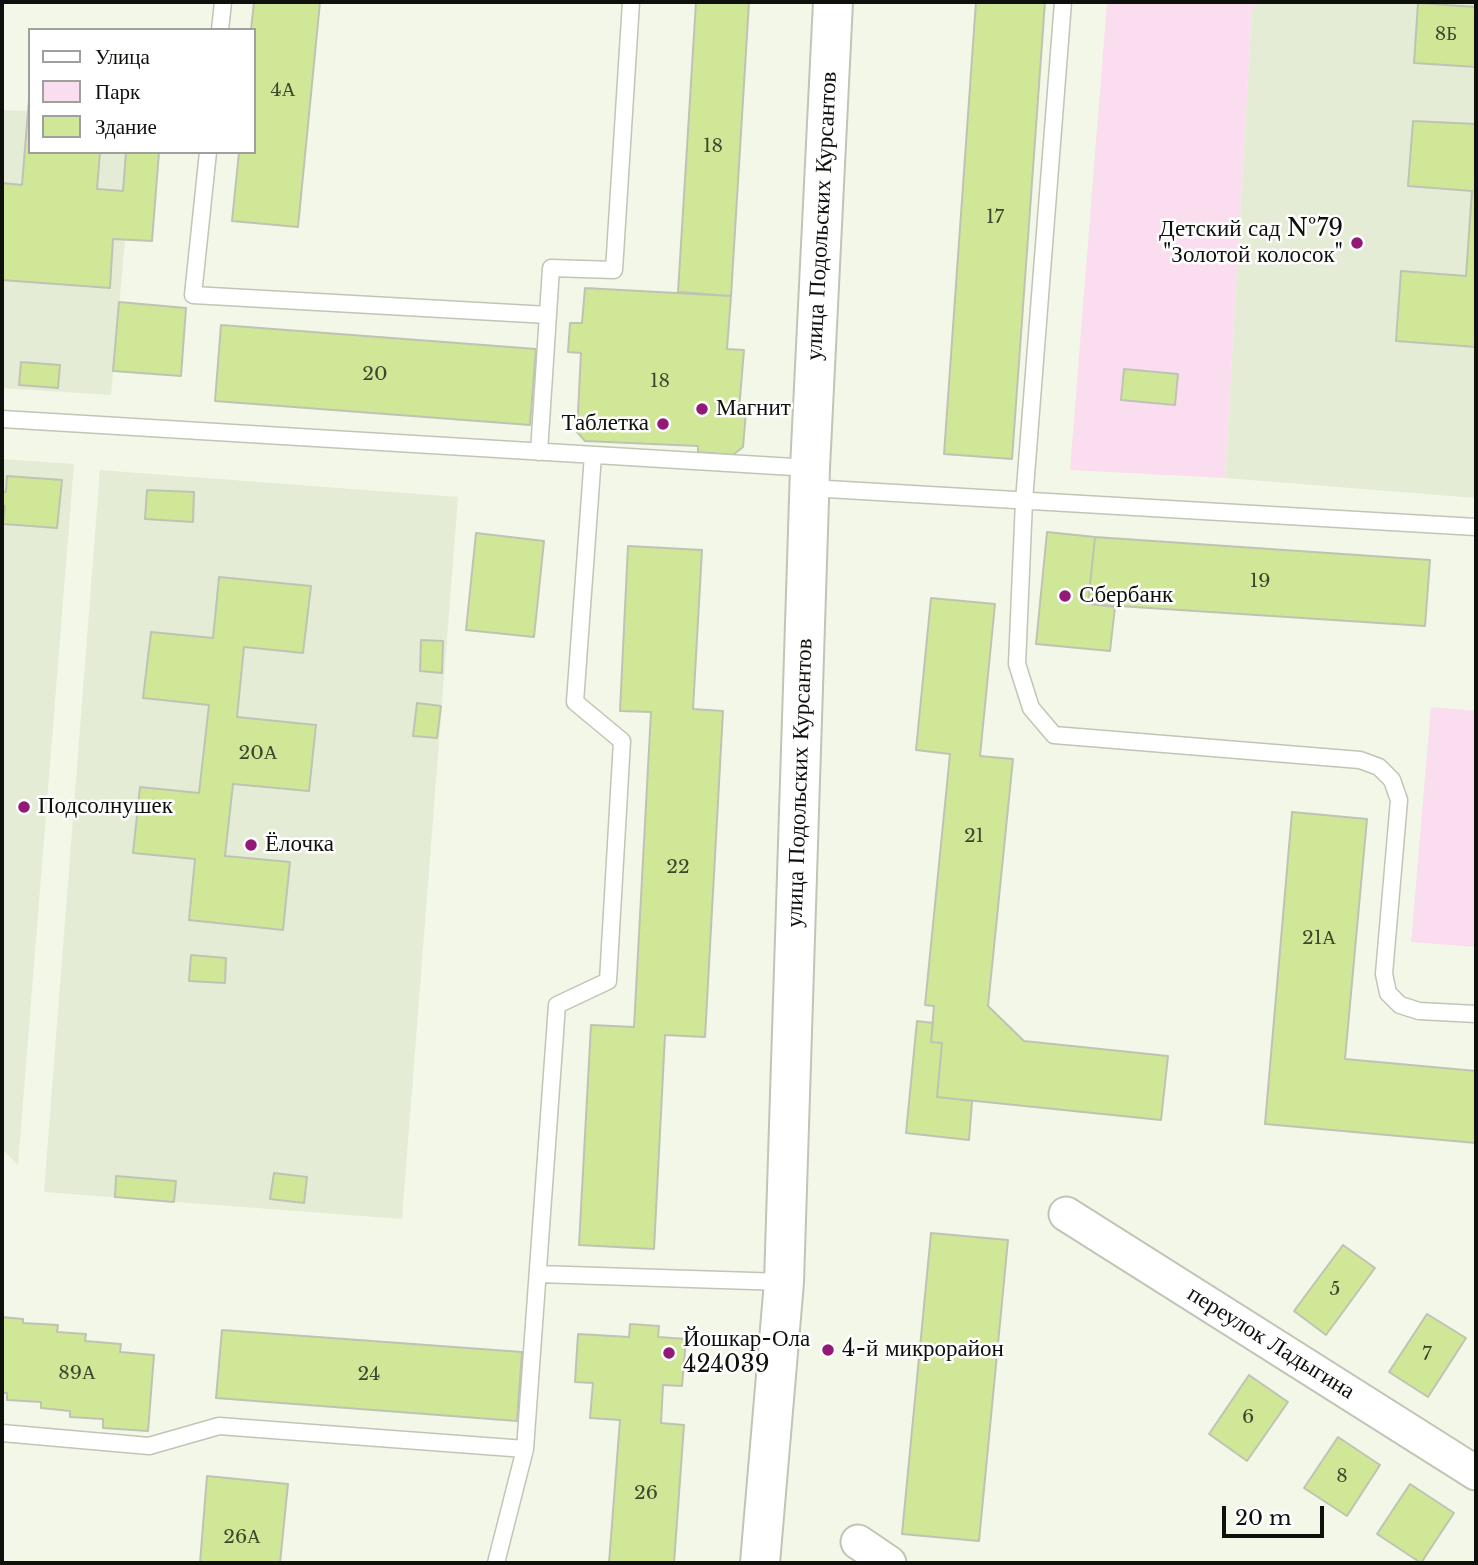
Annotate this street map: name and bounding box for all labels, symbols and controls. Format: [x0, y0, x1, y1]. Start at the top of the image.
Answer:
house number: 8Б [1435, 24, 1457, 46]
legend [28, 28, 256, 154]
text: Улица [95, 44, 150, 70]
street label: улица Подольских Курсантов [801, 71, 843, 361]
text: Парк [95, 79, 140, 105]
house number: 4А [271, 80, 295, 102]
text: Здание [95, 114, 157, 140]
house number: 18 [703, 136, 723, 158]
house number: 17 [986, 207, 1004, 229]
place label: Детский сад №79 "Золотой колосок" [1159, 216, 1343, 270]
marker: Детский сад №79 "Золотой колосок" [1349, 235, 1365, 251]
house number: 20 [362, 364, 388, 386]
house number: 18 [650, 371, 670, 393]
place label: Магнит [716, 395, 791, 423]
marker: Магнит [694, 401, 710, 417]
place label: Таблетка [561, 410, 649, 438]
marker: Таблетка [655, 416, 671, 432]
house number: 19 [1250, 571, 1270, 593]
place label: Сбербанк [1079, 582, 1173, 610]
marker: Сбербанк [1057, 588, 1073, 604]
street label: улица Подольских Курсантов [781, 638, 819, 928]
house number: 20А [239, 743, 277, 765]
place label: Подсолнушек [38, 793, 173, 821]
marker: Подсолнушек [16, 799, 32, 815]
house number: 21 [964, 826, 984, 848]
place label: Ёлочка [265, 831, 334, 859]
marker: Ёлочка [243, 837, 259, 853]
house number: 22 [666, 857, 690, 879]
house number: 21А [1302, 928, 1336, 950]
house number: 5 [1330, 1279, 1340, 1301]
street label: переулок Ладыгина [1182, 1280, 1360, 1406]
place label: Йошкар-Ола 424039 [683, 1326, 810, 1380]
place label: 4-й микрорайон [842, 1336, 1004, 1364]
marker: 4-й микрорайон [820, 1342, 836, 1358]
house number: 7 [1422, 1344, 1432, 1366]
marker: Йошкар-Ола 424039 [661, 1345, 677, 1361]
house number: 89А [58, 1363, 96, 1385]
house number: 24 [358, 1364, 380, 1386]
house number: 6 [1242, 1407, 1254, 1429]
house number: 8 [1336, 1466, 1348, 1488]
house number: 26 [634, 1483, 658, 1505]
scale bar [1226, 1492, 1328, 1536]
text: 20 m [1235, 1505, 1292, 1531]
house number: 26А [223, 1527, 261, 1549]

